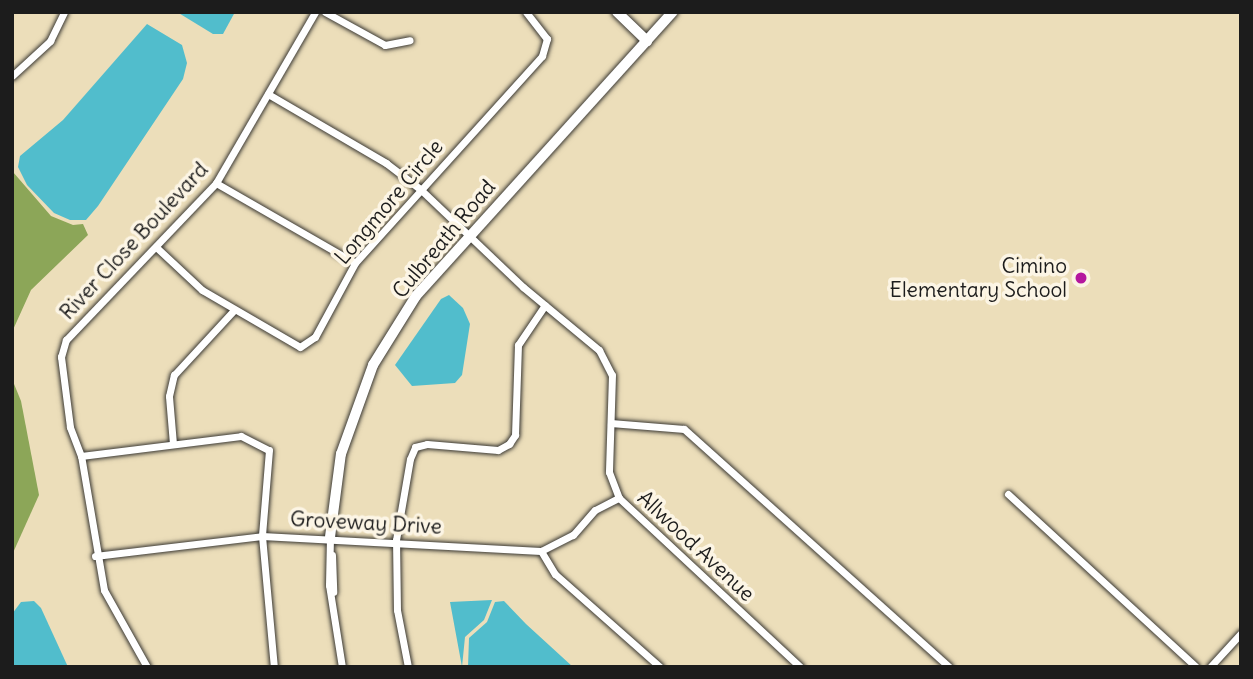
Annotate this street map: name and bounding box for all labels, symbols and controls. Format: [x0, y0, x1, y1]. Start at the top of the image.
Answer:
street label: Longmore Circle [330, 135, 448, 269]
street label: River Close Boulevard [55, 157, 213, 325]
street label: Culbreath Road [387, 175, 501, 303]
place label: Cimino Elementary School [890, 253, 1067, 303]
marker: Cimino Elementary School [1073, 270, 1089, 286]
street label: Allwood Avenue [632, 485, 760, 607]
street label: Groveway Drive [290, 506, 442, 540]

